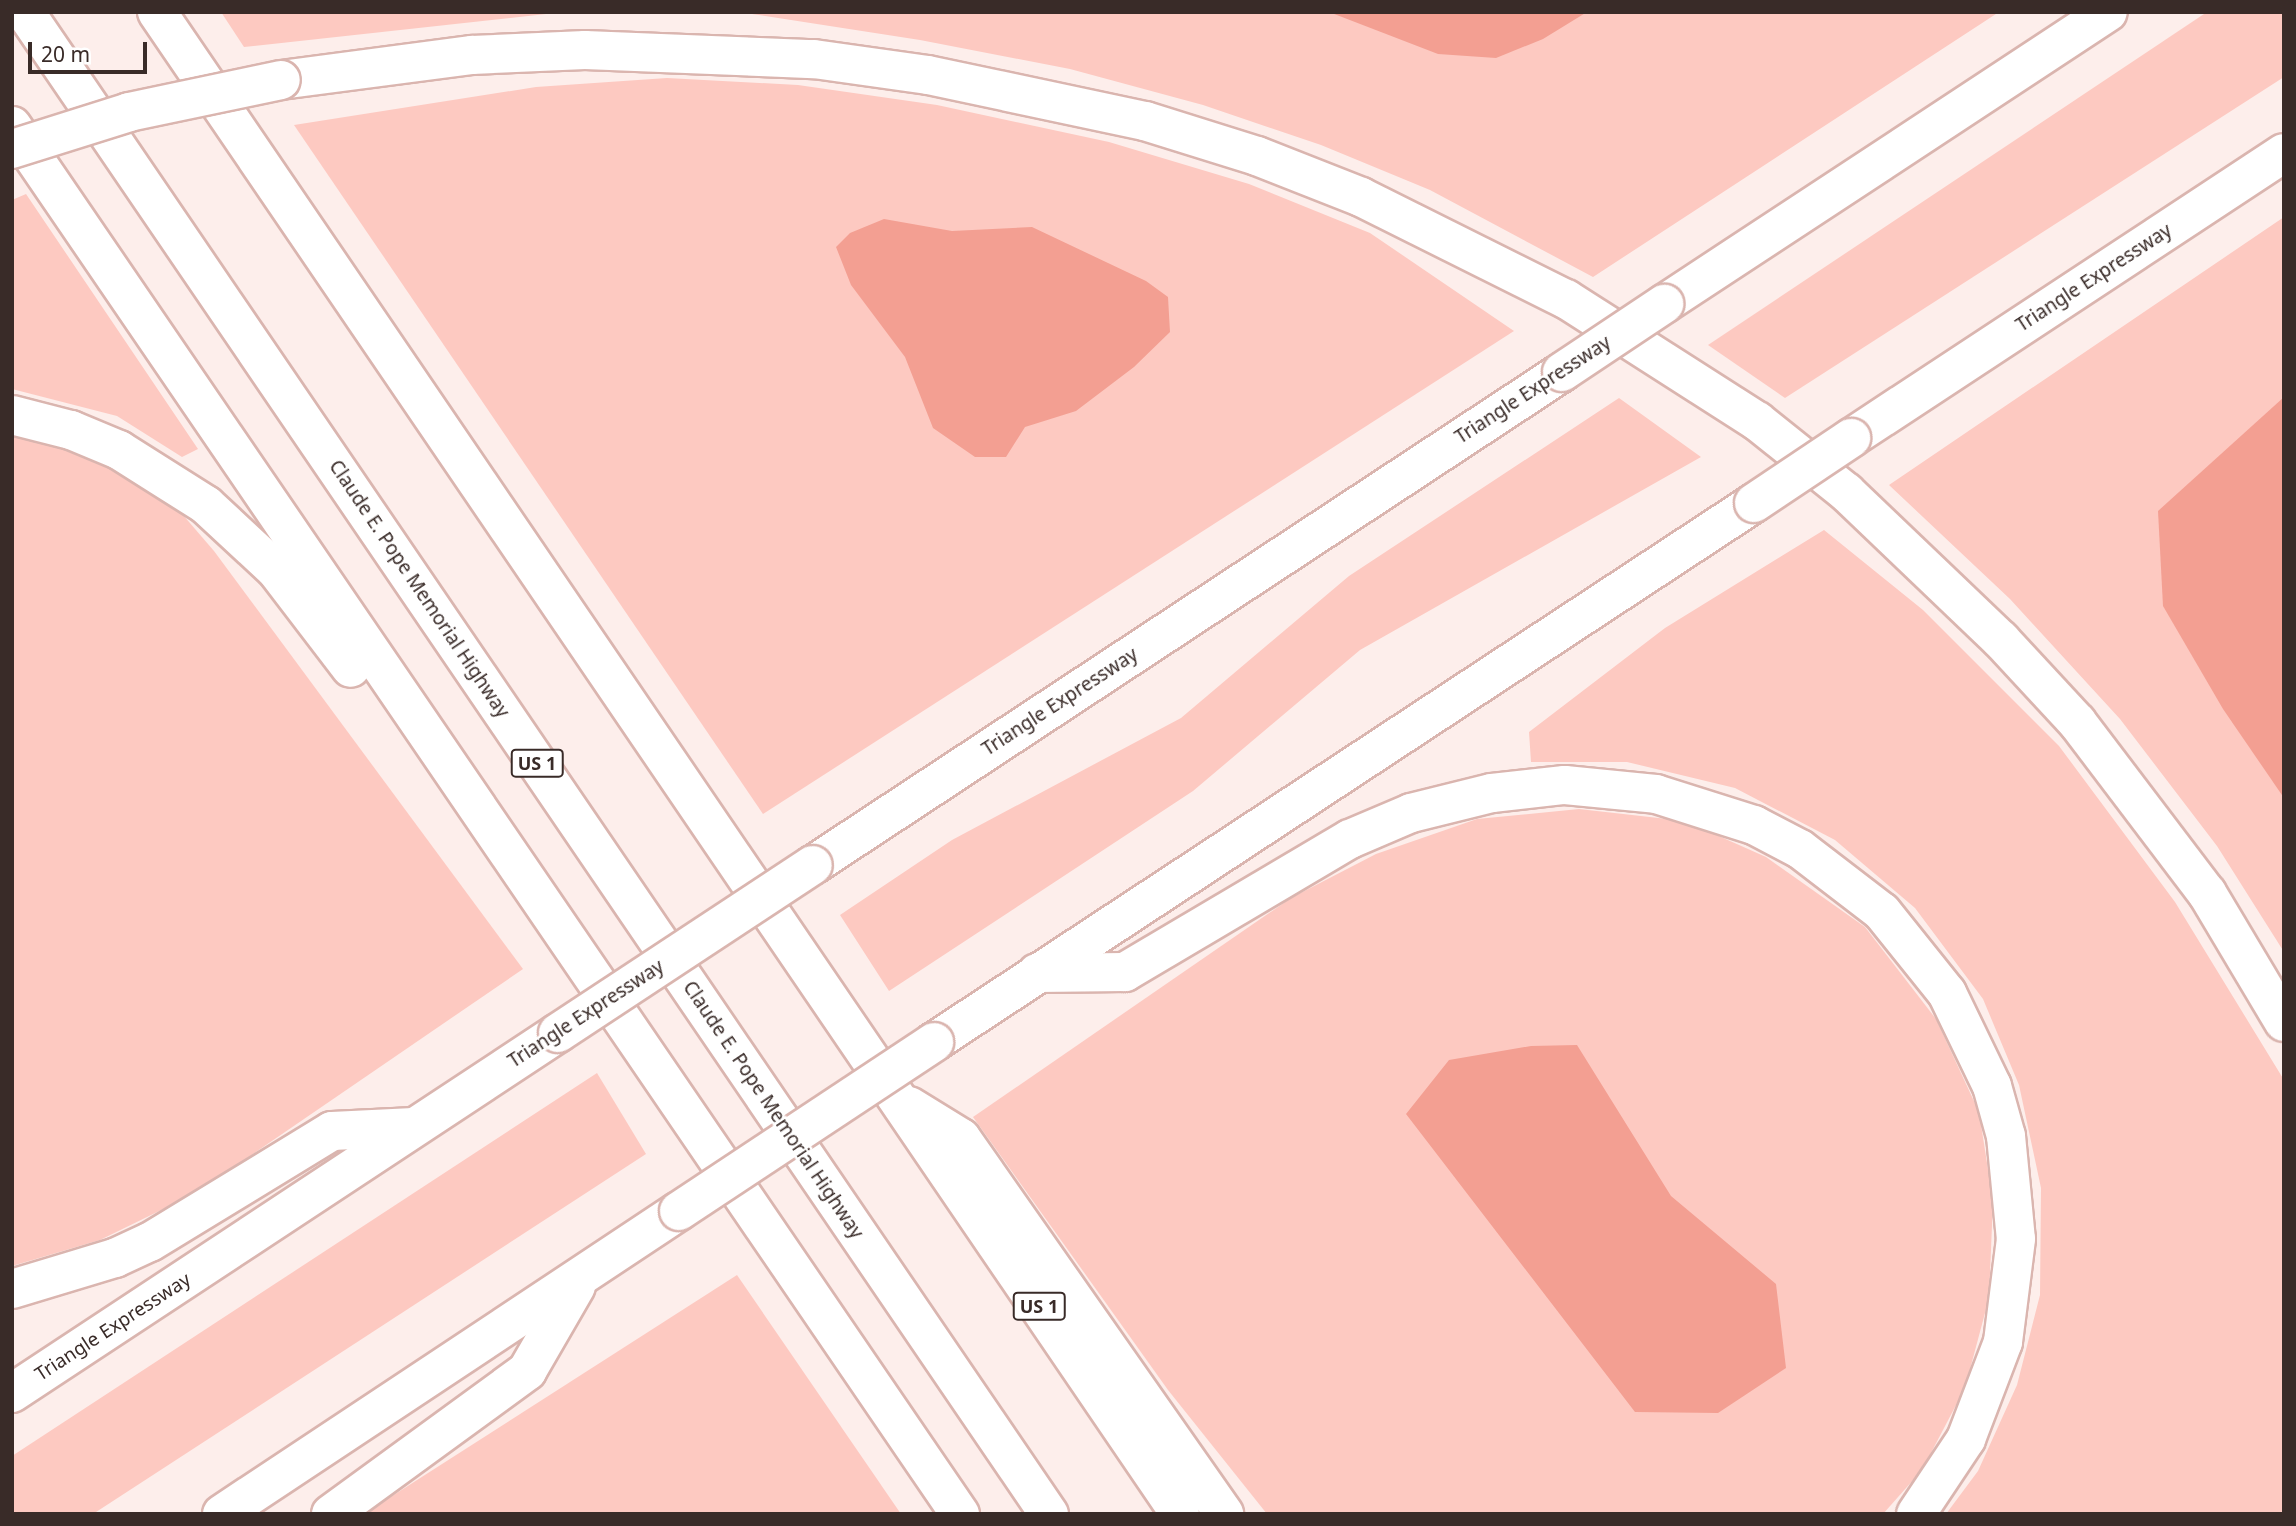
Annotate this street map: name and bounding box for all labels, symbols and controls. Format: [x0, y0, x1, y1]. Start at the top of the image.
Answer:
scale bar [32, 28, 150, 72]
text: 20 m [41, 40, 90, 68]
street label: Triangle Expressway [2012, 219, 2176, 337]
street label: Triangle Expressway [1451, 331, 1615, 449]
street label: Claude E. Pope Memorial Highway [324, 456, 514, 722]
street label: Triangle Expressway [978, 643, 1142, 761]
road number: US 1 [509, 748, 565, 778]
street label: Triangle Expressway [504, 955, 668, 1073]
street label: Claude E. Pope Memorial Highway [678, 977, 868, 1243]
street label: Triangle Expressway [31, 1268, 195, 1386]
road number: US 1 [1011, 1292, 1067, 1321]

